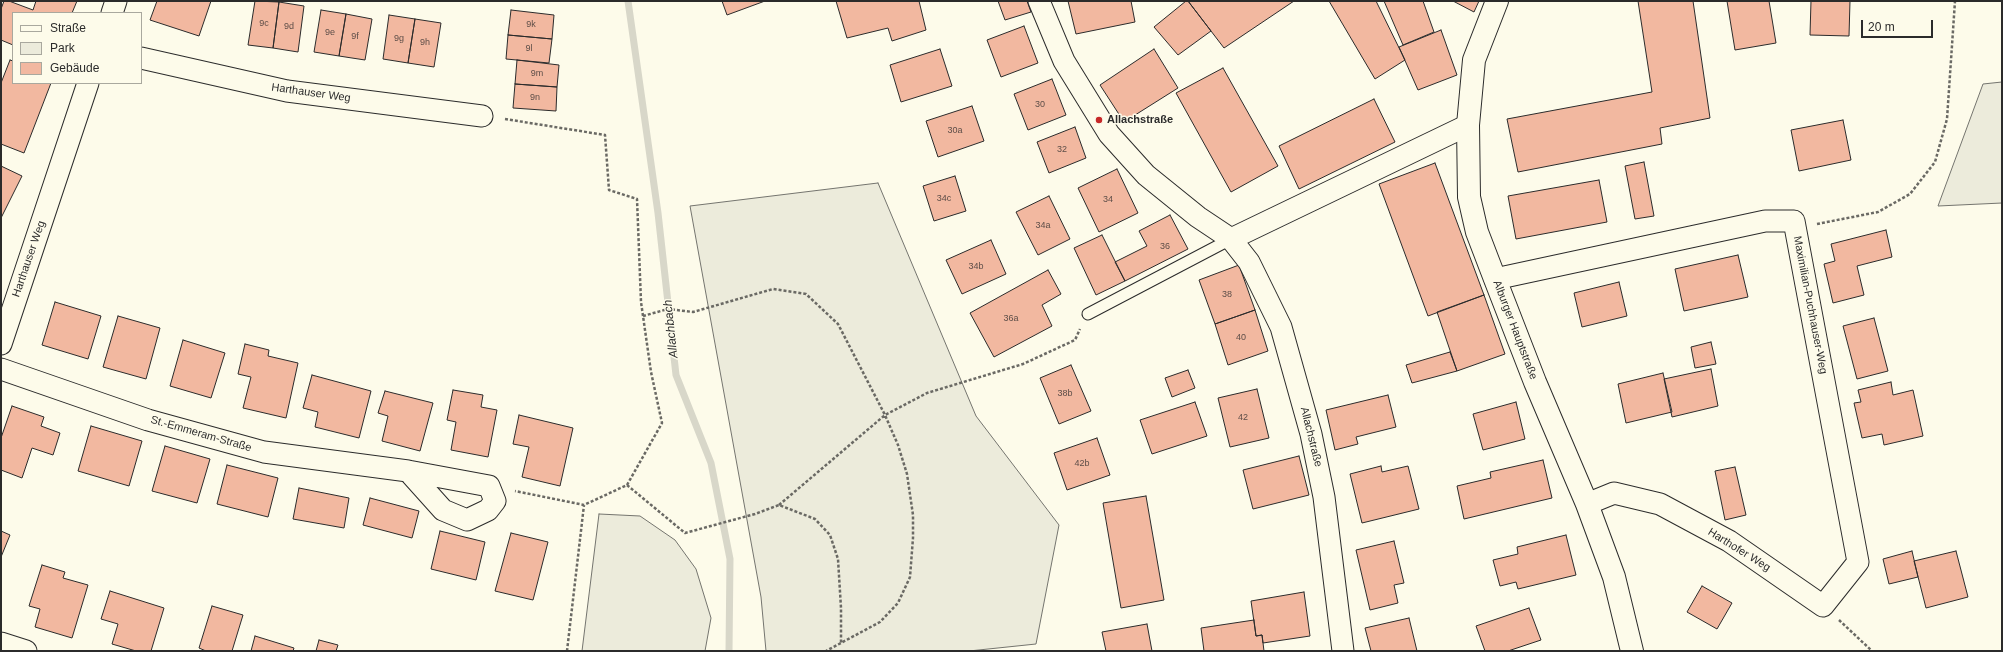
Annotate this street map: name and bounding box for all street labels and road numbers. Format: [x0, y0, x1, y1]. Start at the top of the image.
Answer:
street label: Harthauser Weg [271, 81, 351, 105]
street label: Harthauser Weg [10, 219, 48, 299]
street label: Maximilian-Puchhauser-Weg [1790, 235, 1830, 375]
street label: Alburger Hauptstraße [1490, 279, 1540, 381]
street label: Allachstraße [1297, 406, 1325, 468]
street label: St.-Emmeram-Straße [149, 413, 253, 455]
street label: Harthofer Weg [1705, 526, 1773, 574]

